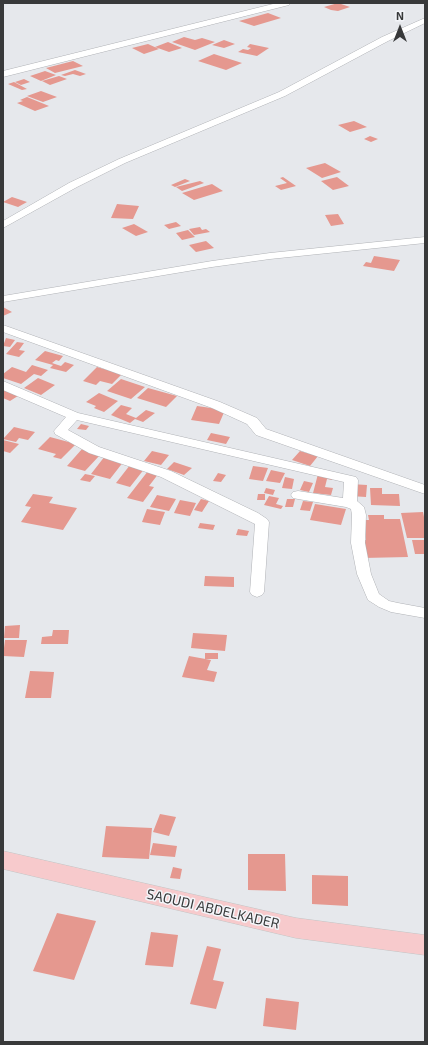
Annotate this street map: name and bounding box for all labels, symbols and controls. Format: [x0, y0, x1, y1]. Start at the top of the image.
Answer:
north arrow [380, 8, 420, 48]
text: N [396, 9, 404, 22]
street label: SAOUDI ABDELKADER [145, 886, 281, 932]

